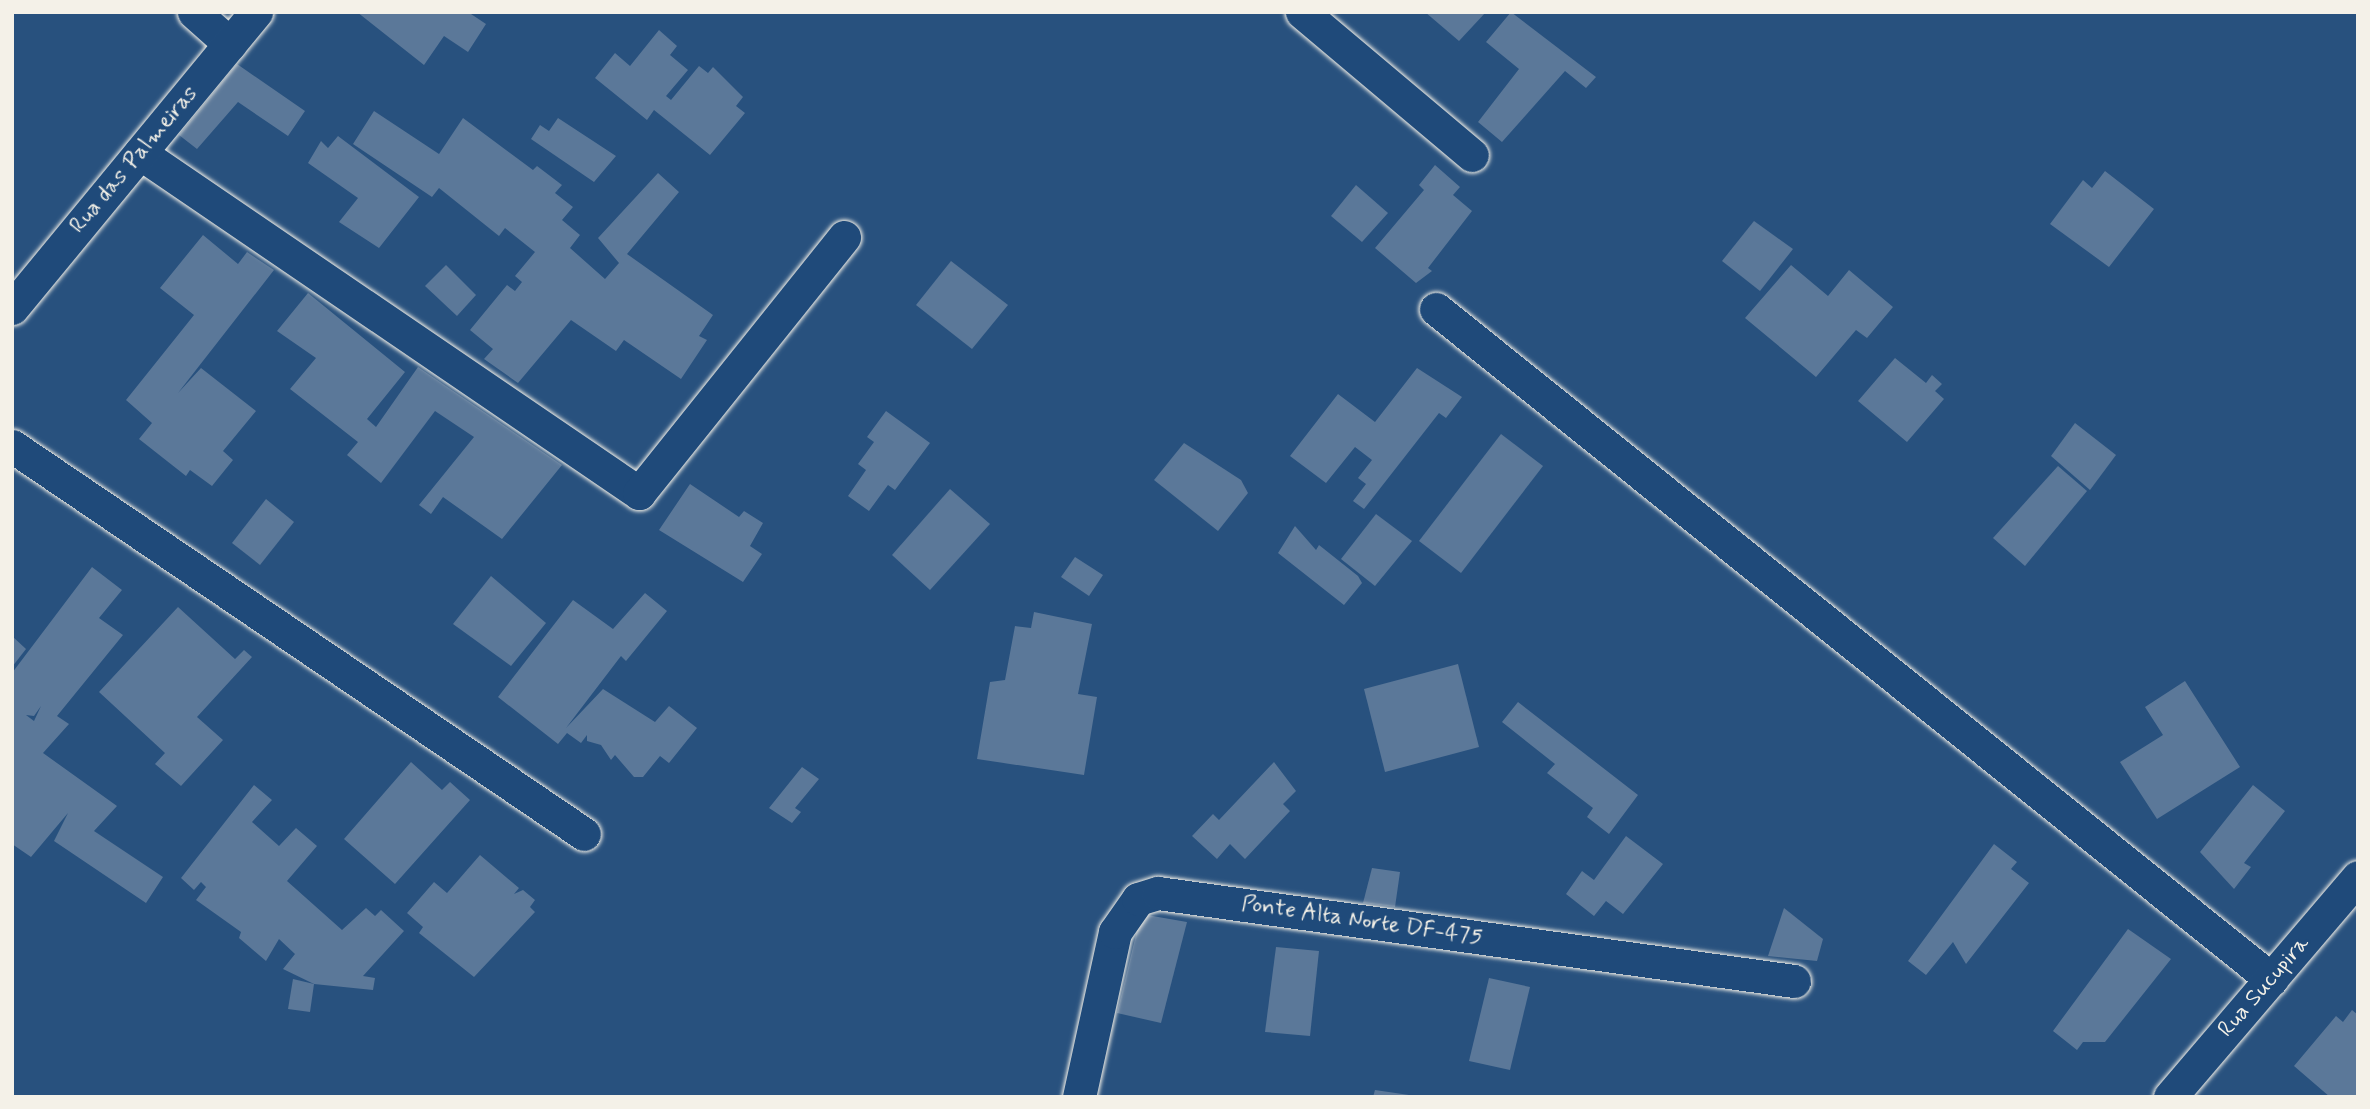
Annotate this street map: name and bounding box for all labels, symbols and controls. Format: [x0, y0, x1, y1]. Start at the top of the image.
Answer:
street label: Rua das Palmeiras [65, 81, 203, 239]
street label: Ponte Alta Norte DF-475 [1238, 890, 1486, 952]
street label: Rua Sucupira [2214, 933, 2314, 1041]

